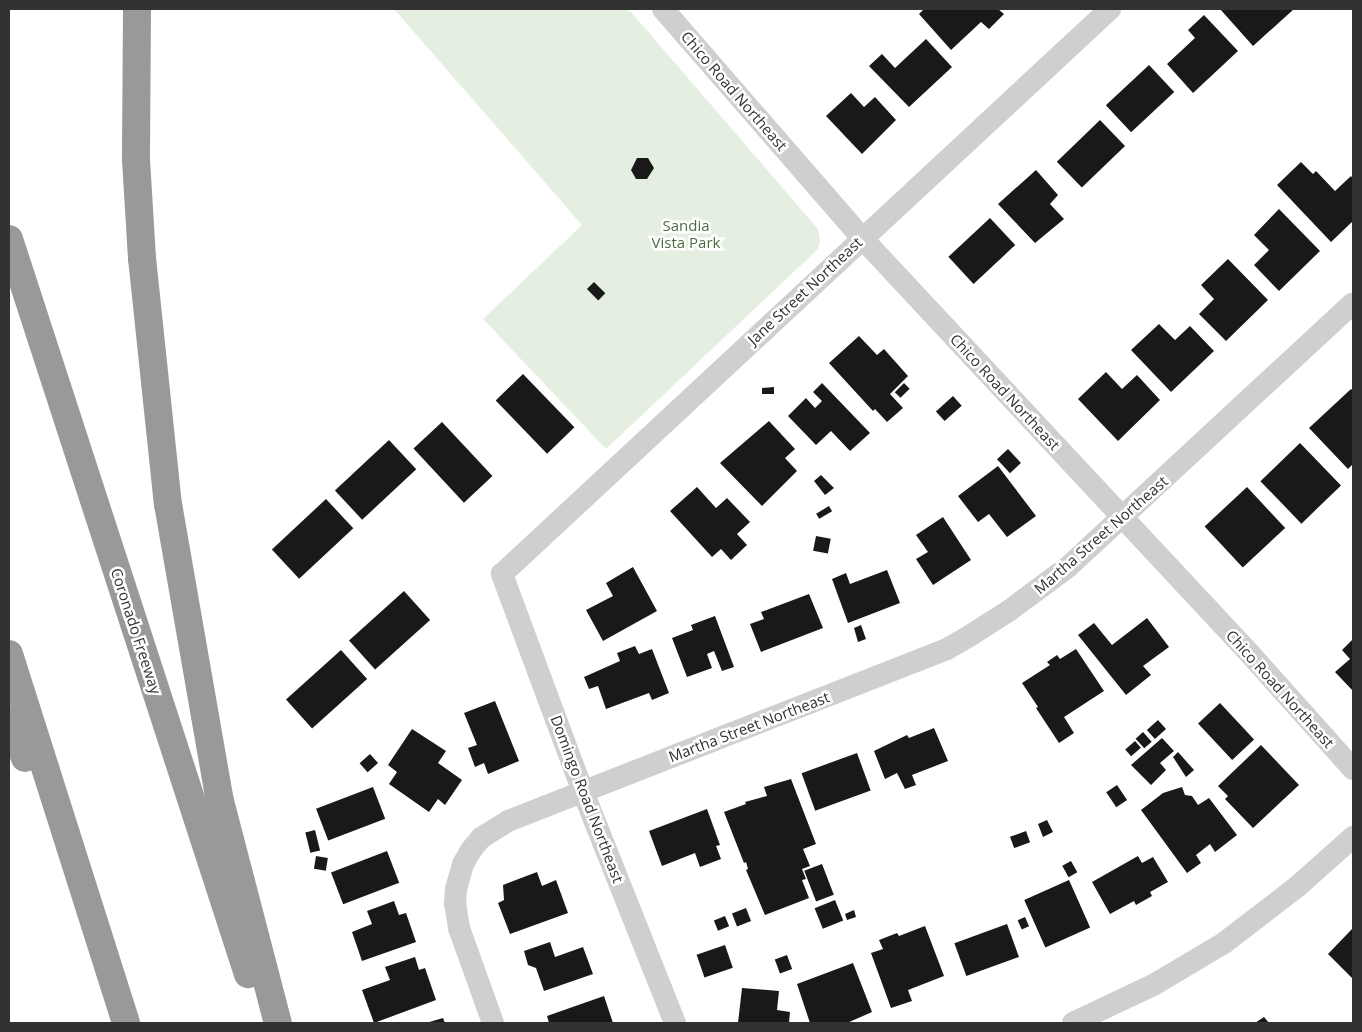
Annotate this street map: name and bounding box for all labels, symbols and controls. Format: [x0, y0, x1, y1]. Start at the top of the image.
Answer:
street label: Chico Road Northeast [677, 28, 791, 154]
park label: Sandia Vista Park [652, 216, 720, 251]
street label: Jane Street Northeast [744, 233, 866, 349]
street label: Chico Road Northeast [946, 330, 1064, 454]
street label: Martha Street Northeast [1031, 472, 1171, 598]
street label: Coronado Freeway [107, 566, 165, 696]
street label: Chico Road Northeast [1222, 626, 1338, 752]
street label: Martha Street Northeast [666, 688, 832, 766]
street label: Domingo Road Northeast [547, 713, 627, 885]

